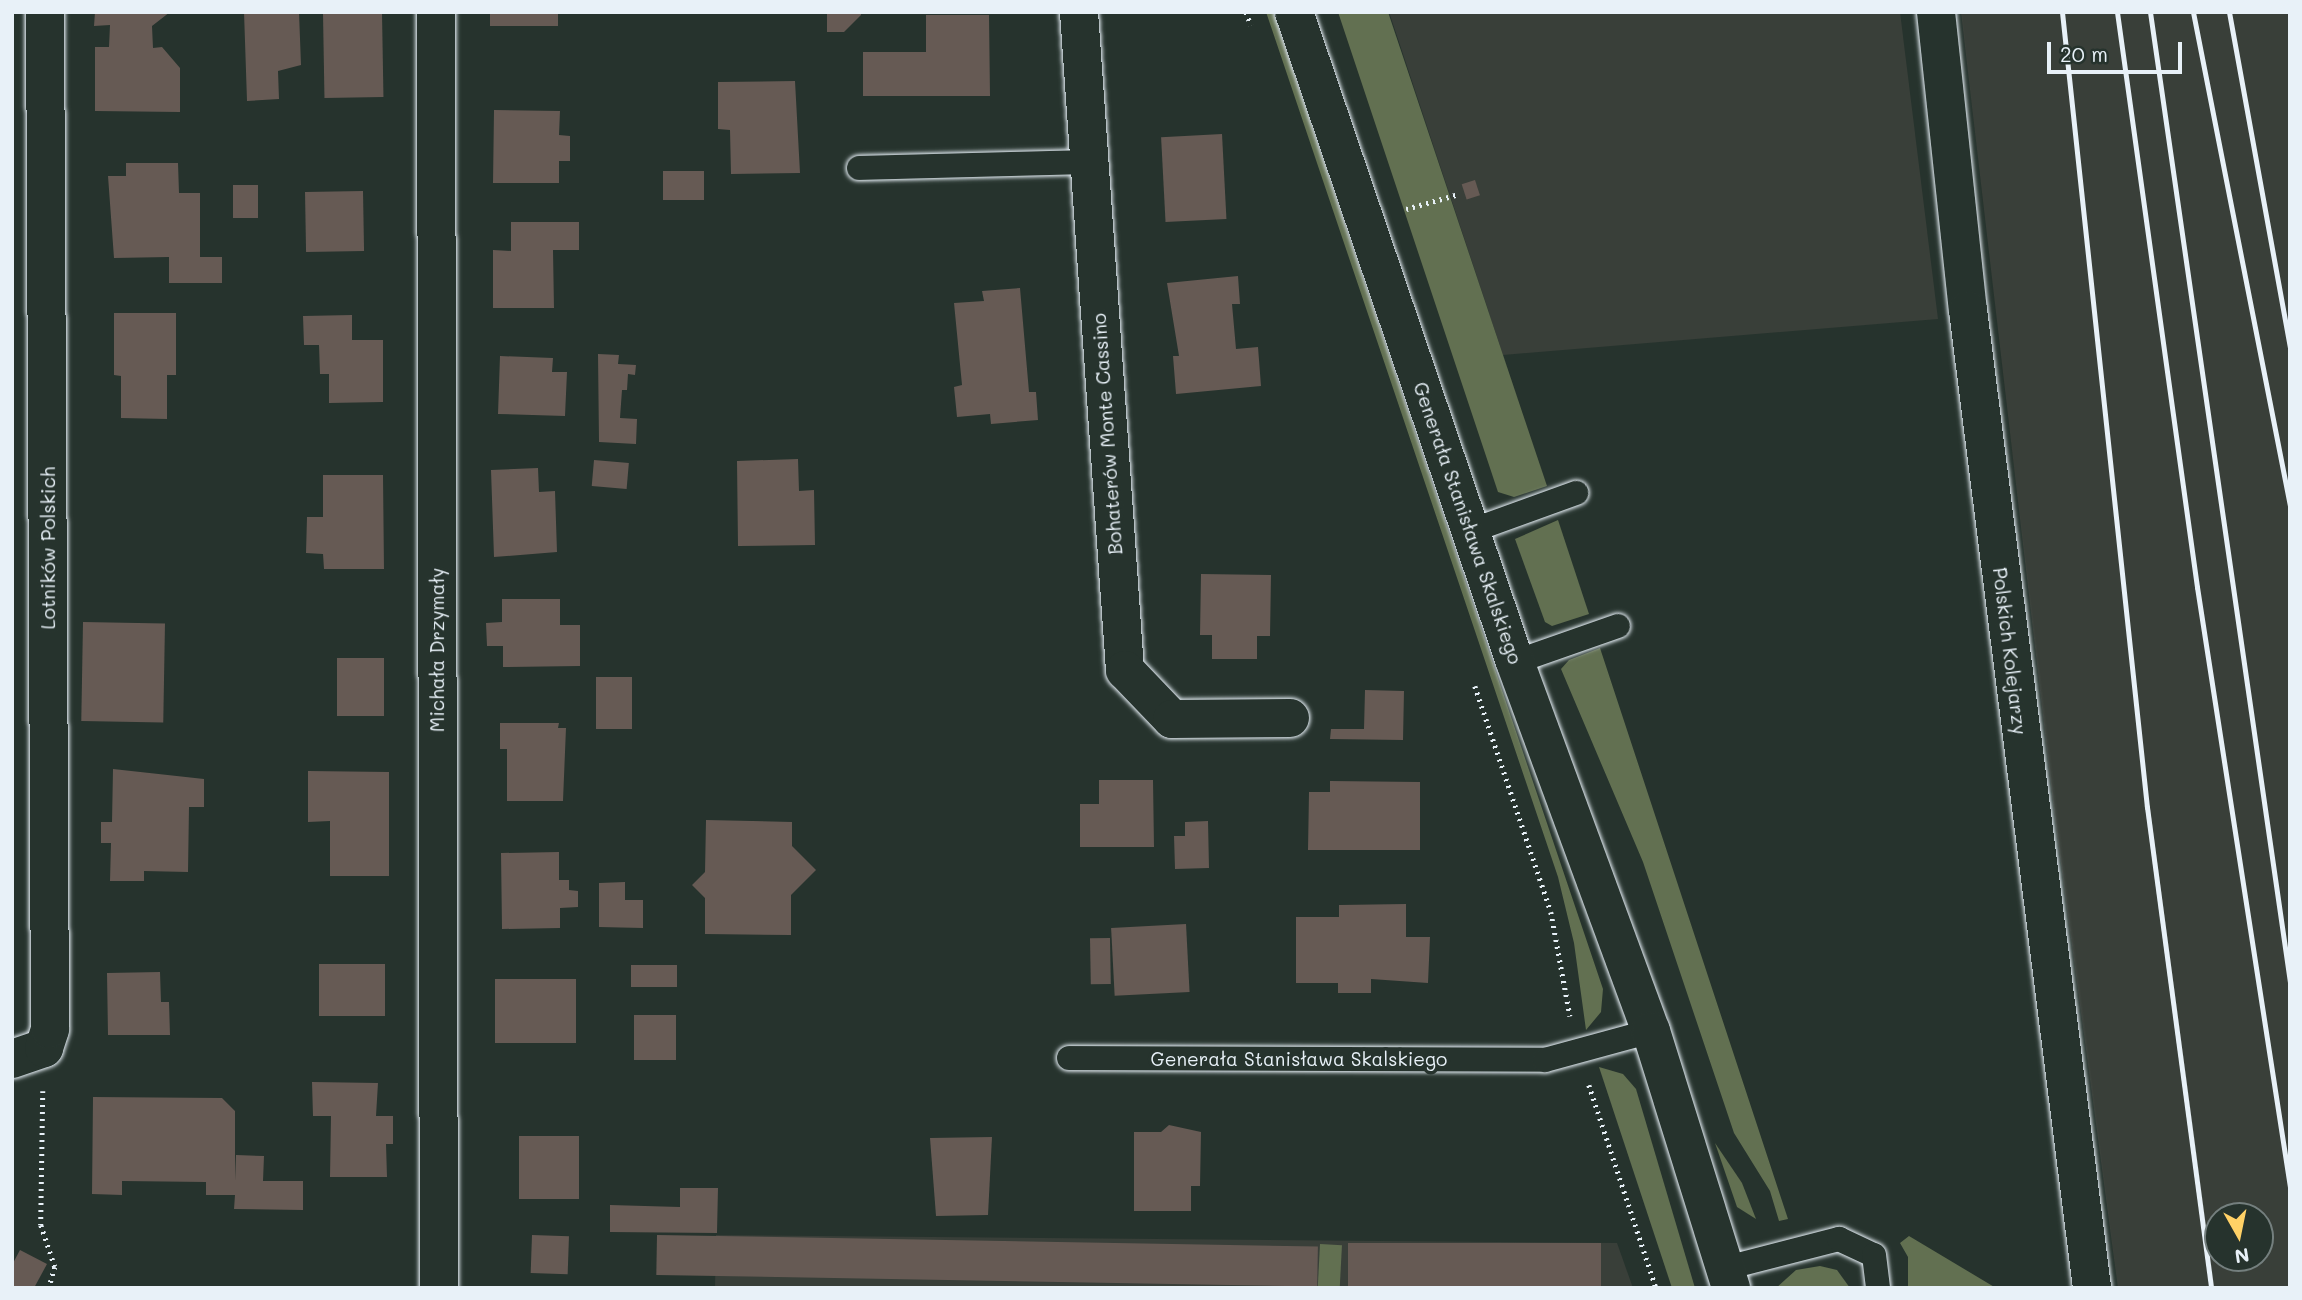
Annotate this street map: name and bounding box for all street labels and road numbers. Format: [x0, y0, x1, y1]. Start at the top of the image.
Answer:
street label: Bohaterów Monte Cassino [1087, 313, 1127, 555]
street label: Generała Stanisława Skalskiego [1409, 379, 1527, 667]
street label: Lotników Polskich [37, 467, 59, 629]
street label: Polskich Kolejarzy [1988, 566, 2032, 736]
street label: Michała Drzymały [426, 568, 448, 732]
street label: Generała Stanisława Skalskiego [1151, 1048, 1447, 1070]

